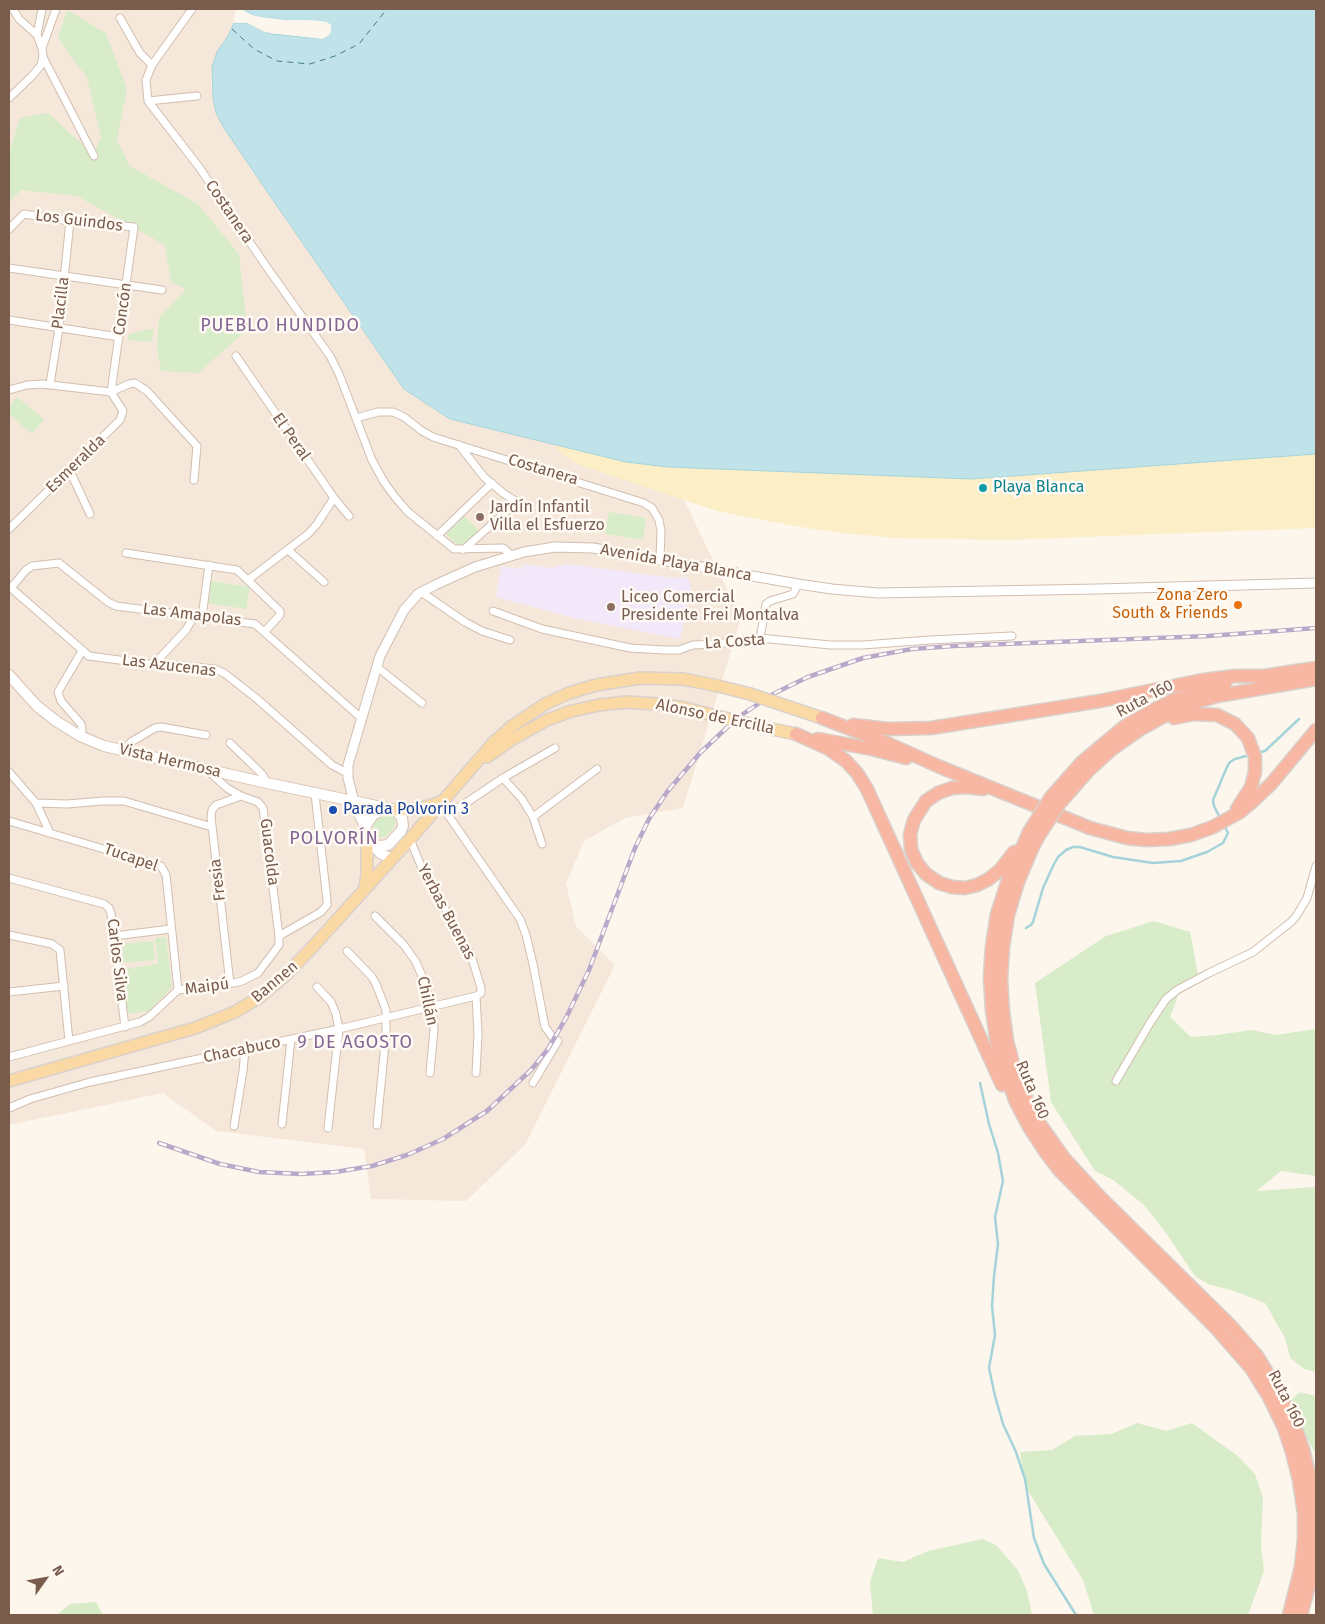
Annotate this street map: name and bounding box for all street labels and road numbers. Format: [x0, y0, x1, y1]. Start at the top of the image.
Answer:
street label: Costanera [201, 177, 257, 247]
street label: Los Guindos [34, 206, 124, 236]
street label: Placilla [48, 276, 74, 330]
street label: Concón [110, 281, 136, 337]
street label: El Peral [268, 409, 314, 465]
street label: Esmeralda [42, 431, 110, 497]
street label: Costanera [506, 450, 580, 490]
street label: Avenida Playa Blanca [599, 540, 753, 586]
street label: Las Amapolas [142, 599, 242, 631]
street label: La Costa [704, 630, 766, 654]
street label: Las Azucenas [121, 651, 217, 681]
street label: Ruta 160 [1113, 676, 1177, 722]
street label: Alonso de Ercilla [654, 695, 776, 739]
street label: Vista Hermosa [117, 740, 223, 782]
street label: Guacolda [255, 817, 283, 887]
street label: Tucapel [101, 840, 161, 876]
street label: Fresia [206, 858, 230, 902]
street label: Yerbas Buenas [413, 861, 479, 963]
street label: Carlos Silva [102, 917, 132, 1003]
street label: Bannen [248, 957, 302, 1007]
street label: Maipú [184, 974, 230, 1000]
street label: Chillán [412, 975, 442, 1027]
street label: Chacabuco [202, 1032, 282, 1068]
street label: Ruta 160 [1011, 1058, 1053, 1122]
street label: Ruta 160 [1263, 1367, 1309, 1431]

